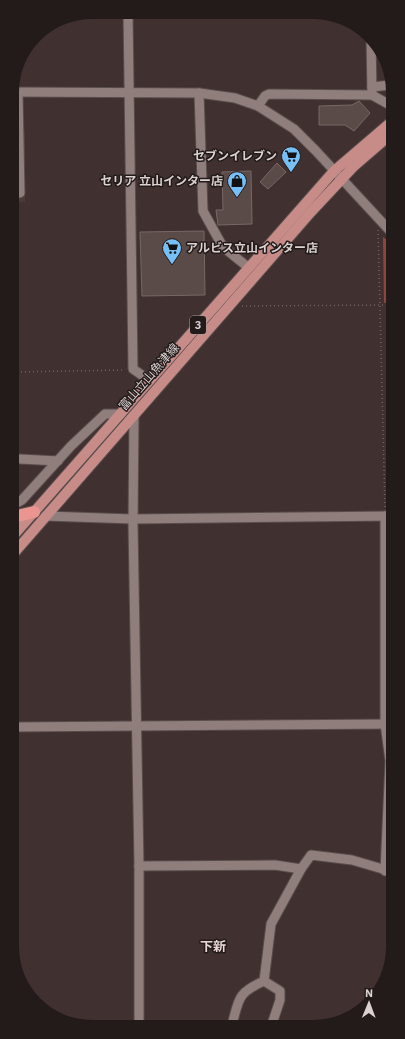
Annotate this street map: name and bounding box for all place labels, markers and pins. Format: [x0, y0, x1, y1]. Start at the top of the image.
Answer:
supermarket icon: セブンイレブン [280, 145, 302, 173]
place label: セブンイレブン [193, 148, 277, 163]
shop icon: セリア 立山インター店 [226, 170, 248, 198]
place label: セリア 立山インター店 [100, 173, 223, 188]
supermarket icon: アルビス立山インター店 [161, 237, 183, 265]
place label: アルビス立山インター店 [186, 240, 318, 255]

